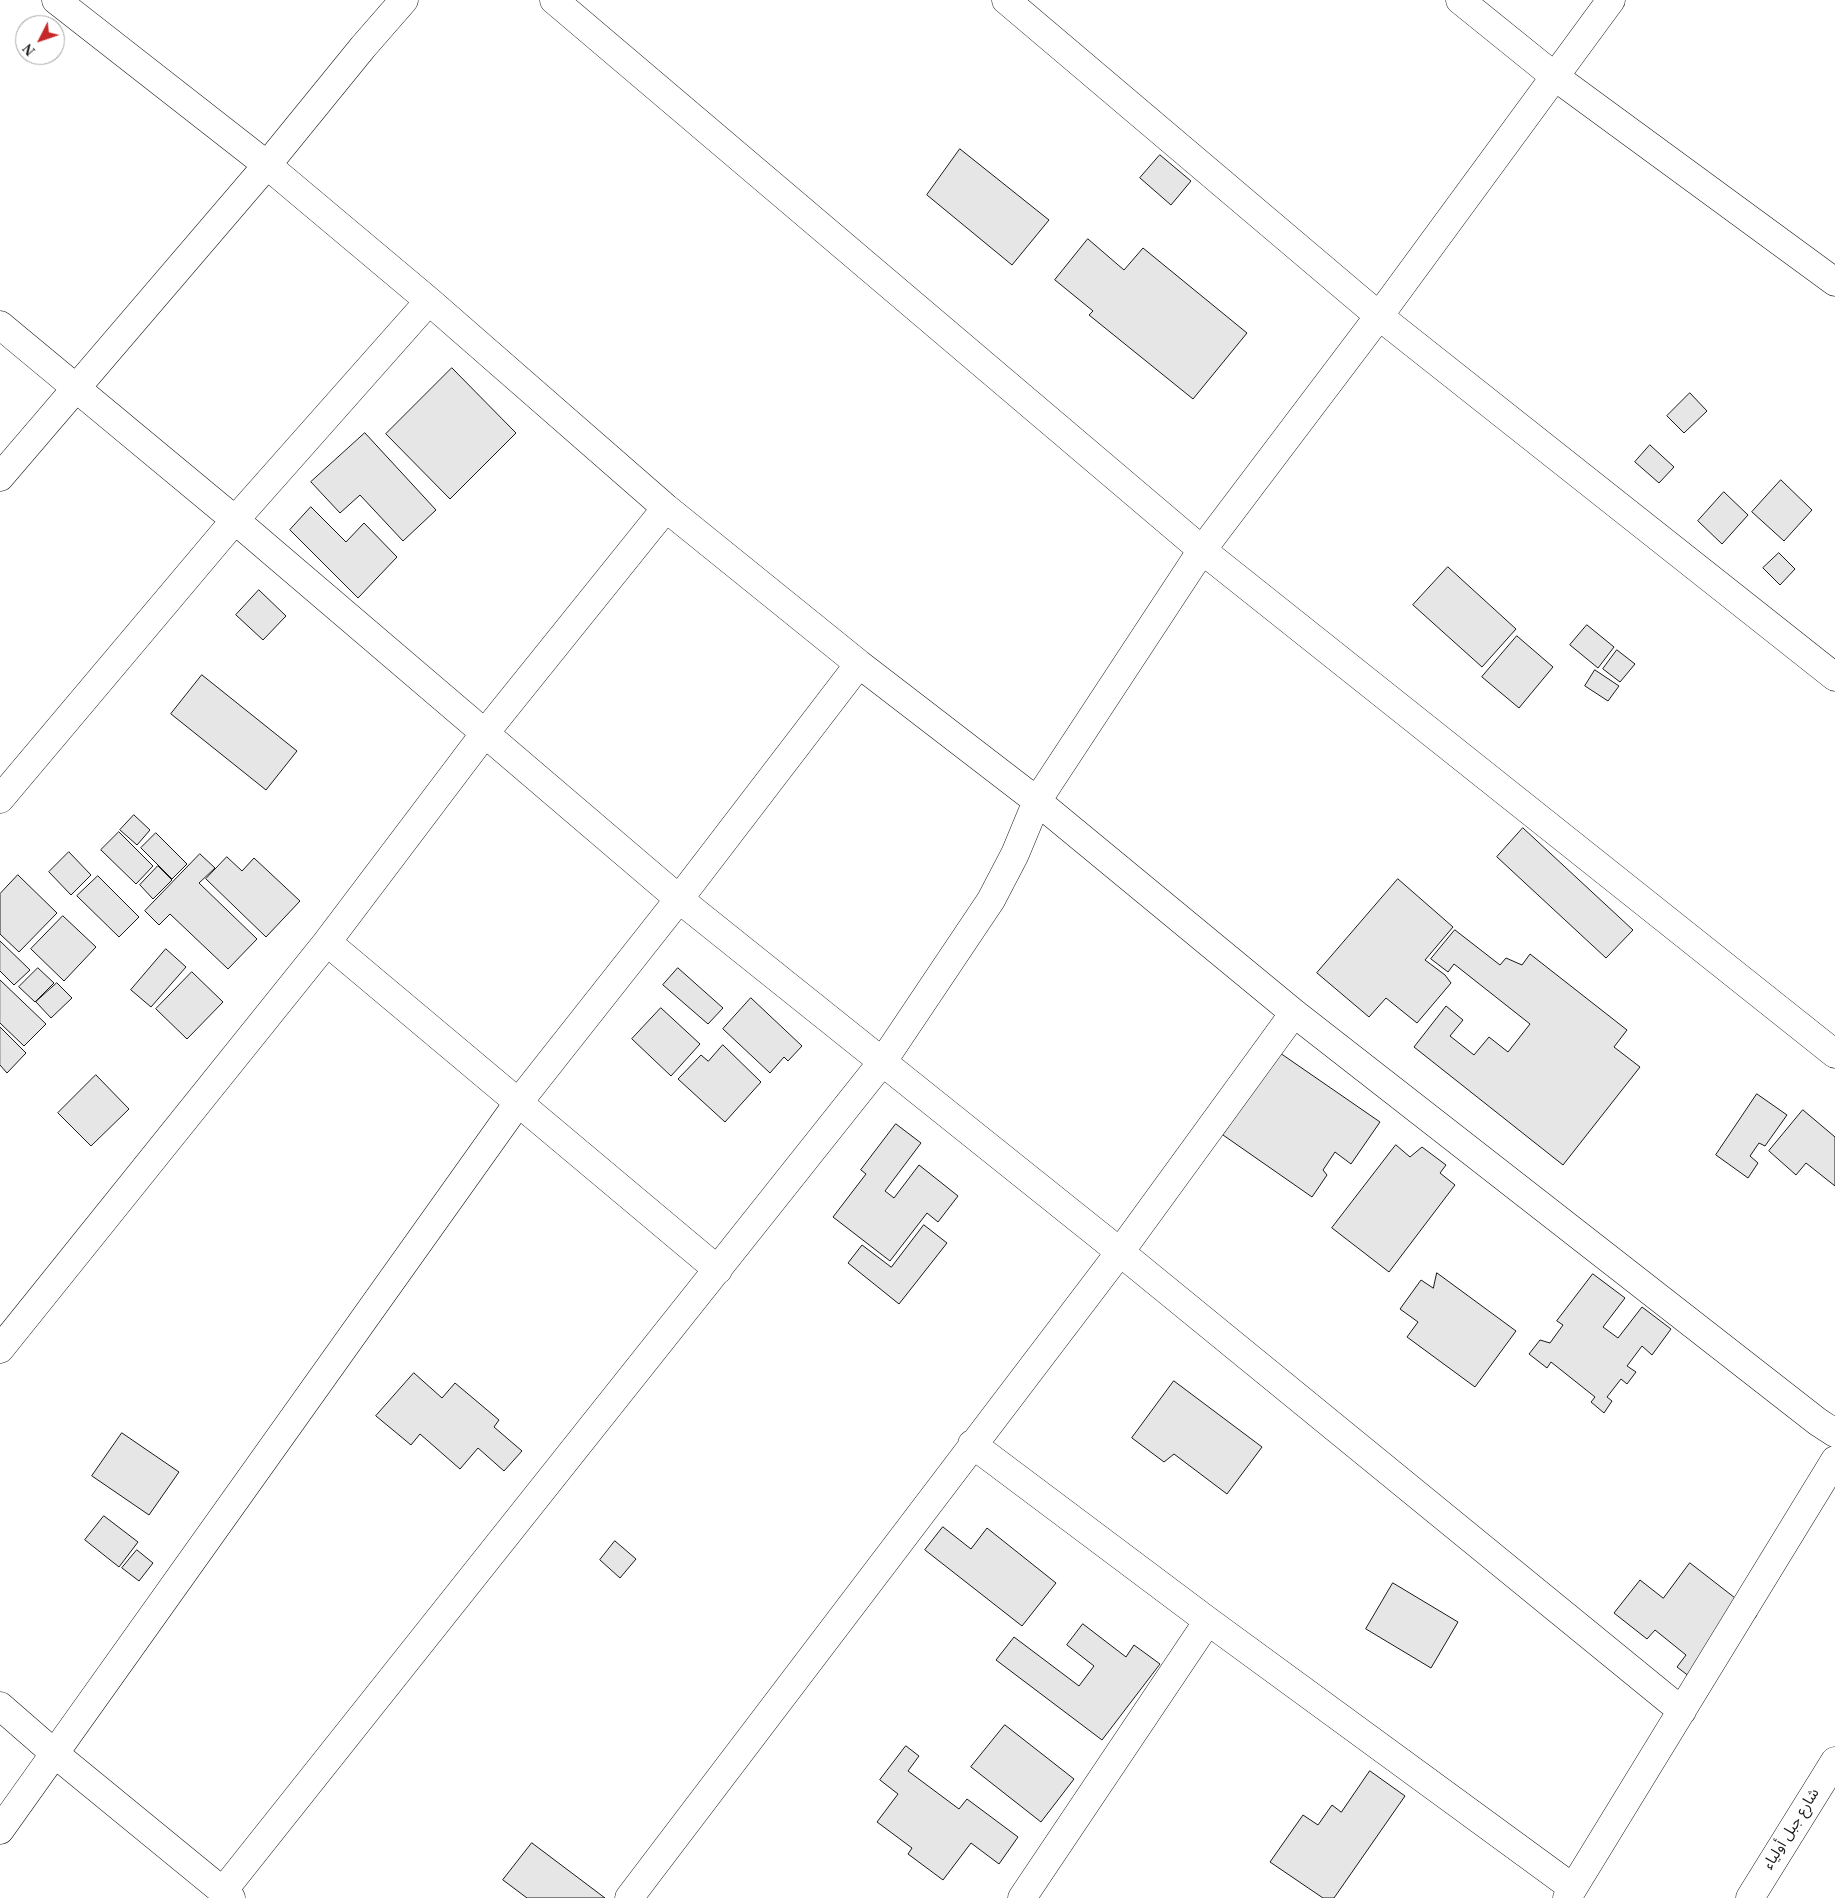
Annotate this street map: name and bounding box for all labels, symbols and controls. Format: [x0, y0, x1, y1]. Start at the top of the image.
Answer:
north arrow [15, 15, 65, 65]
text: N [20, 41, 38, 58]
street label: شارع جبل أولياء [1761, 1786, 1825, 1874]

